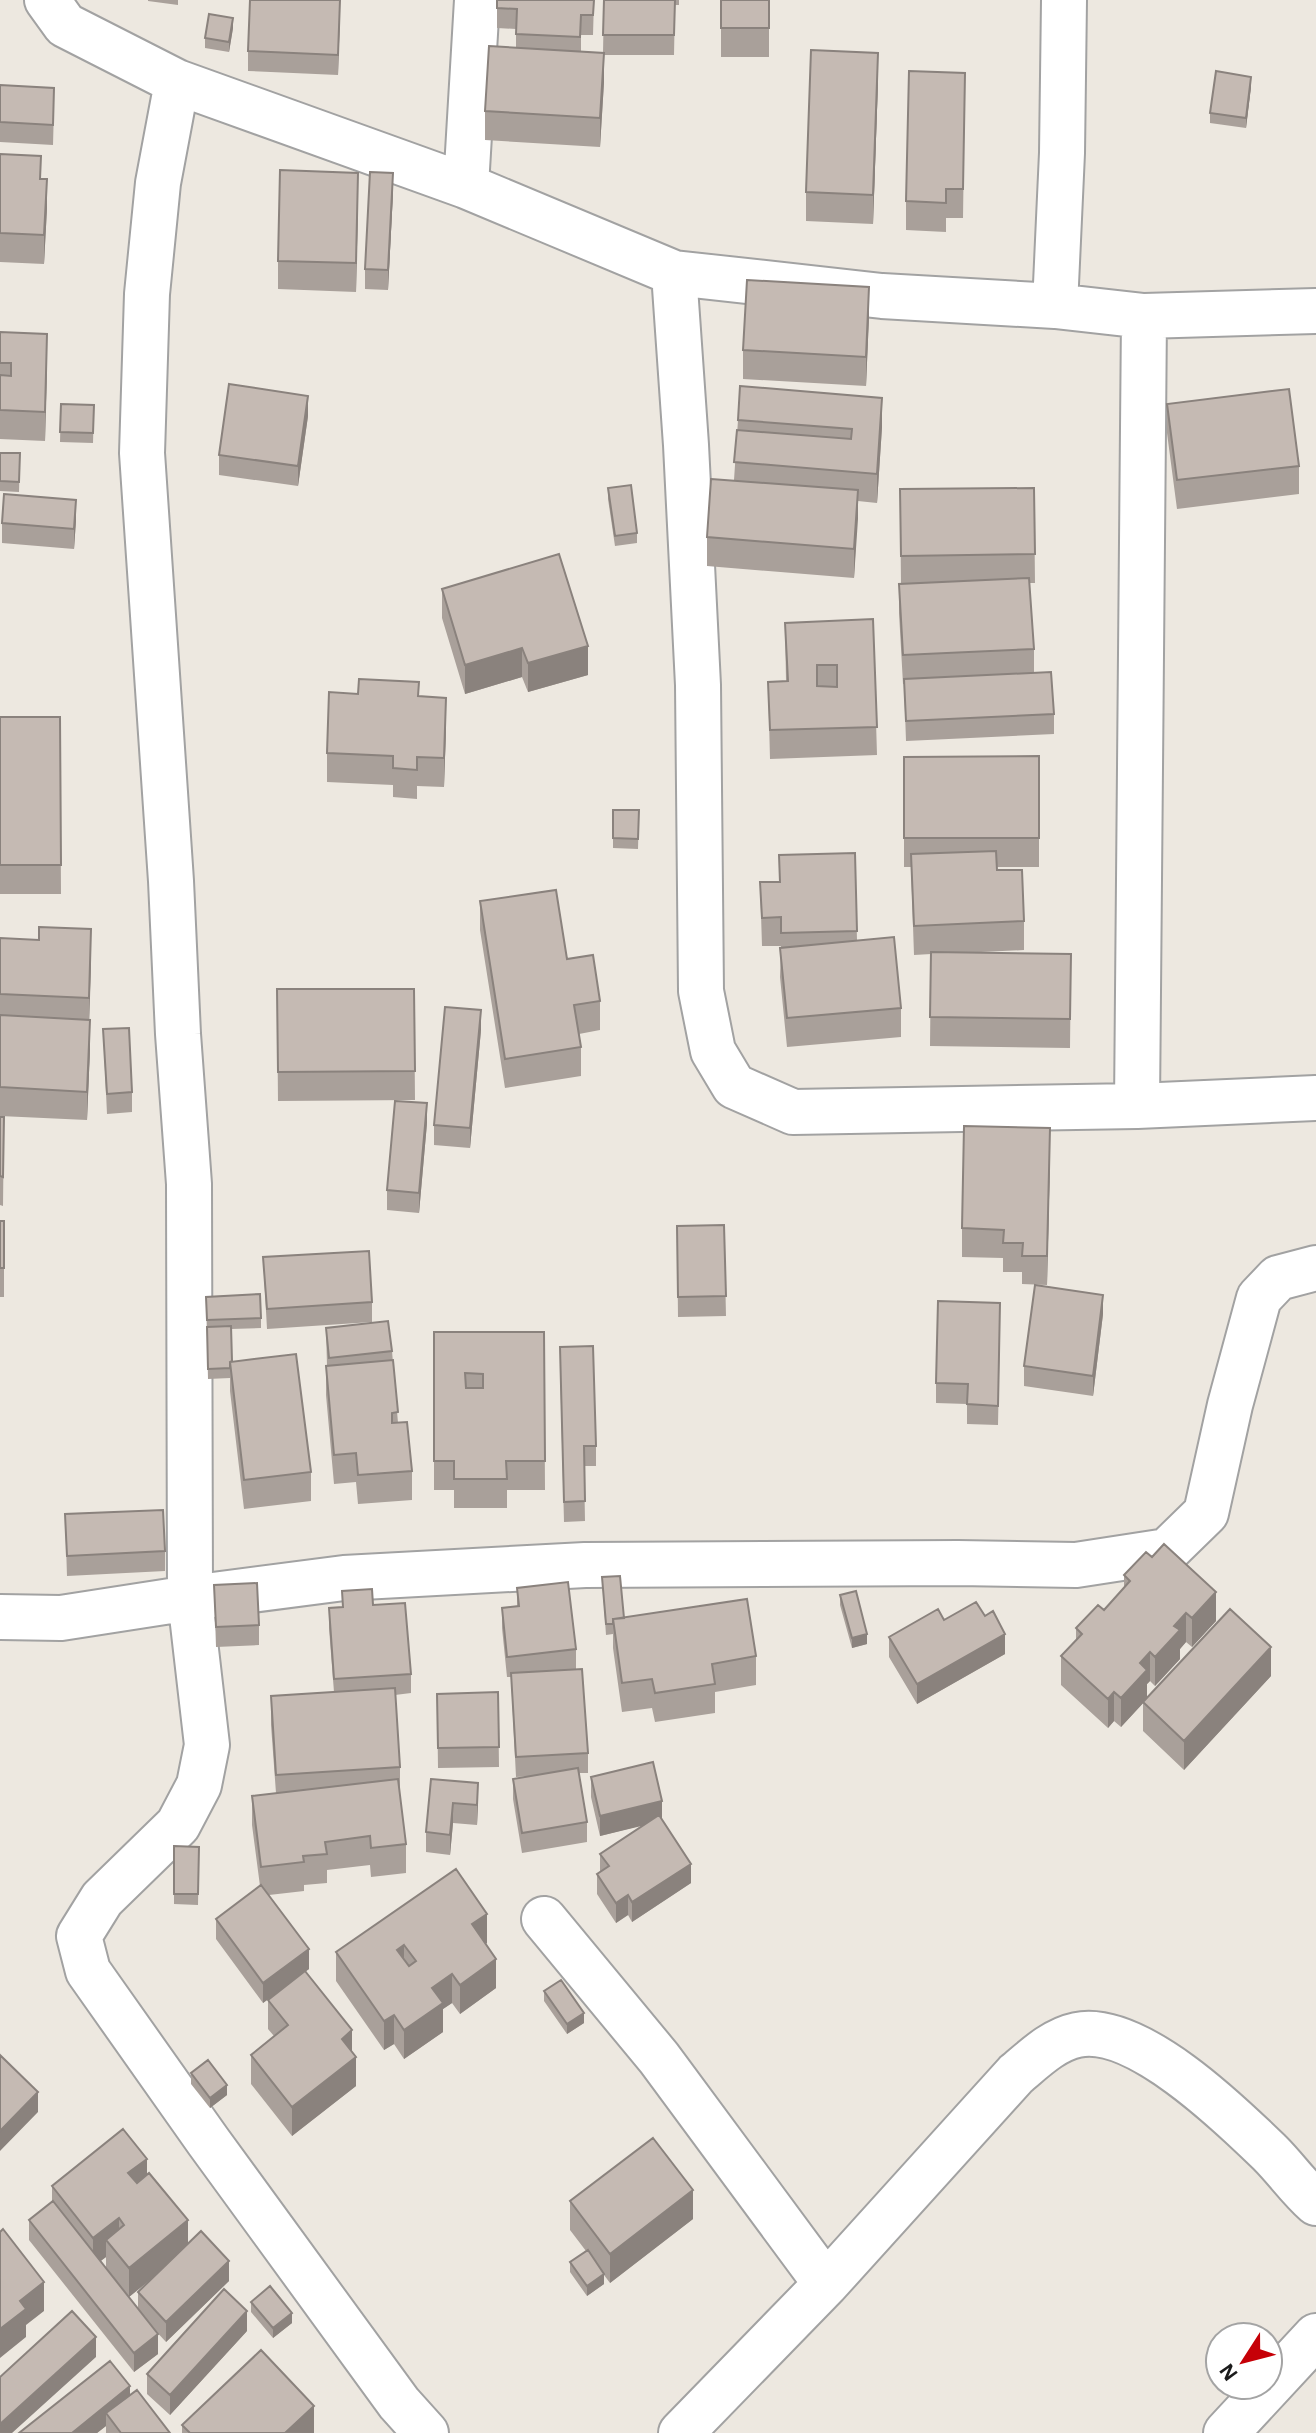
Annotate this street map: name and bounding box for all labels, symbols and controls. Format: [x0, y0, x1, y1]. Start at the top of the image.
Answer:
north arrow [1204, 2321, 1284, 2401]
text: N [1215, 2360, 1242, 2385]

